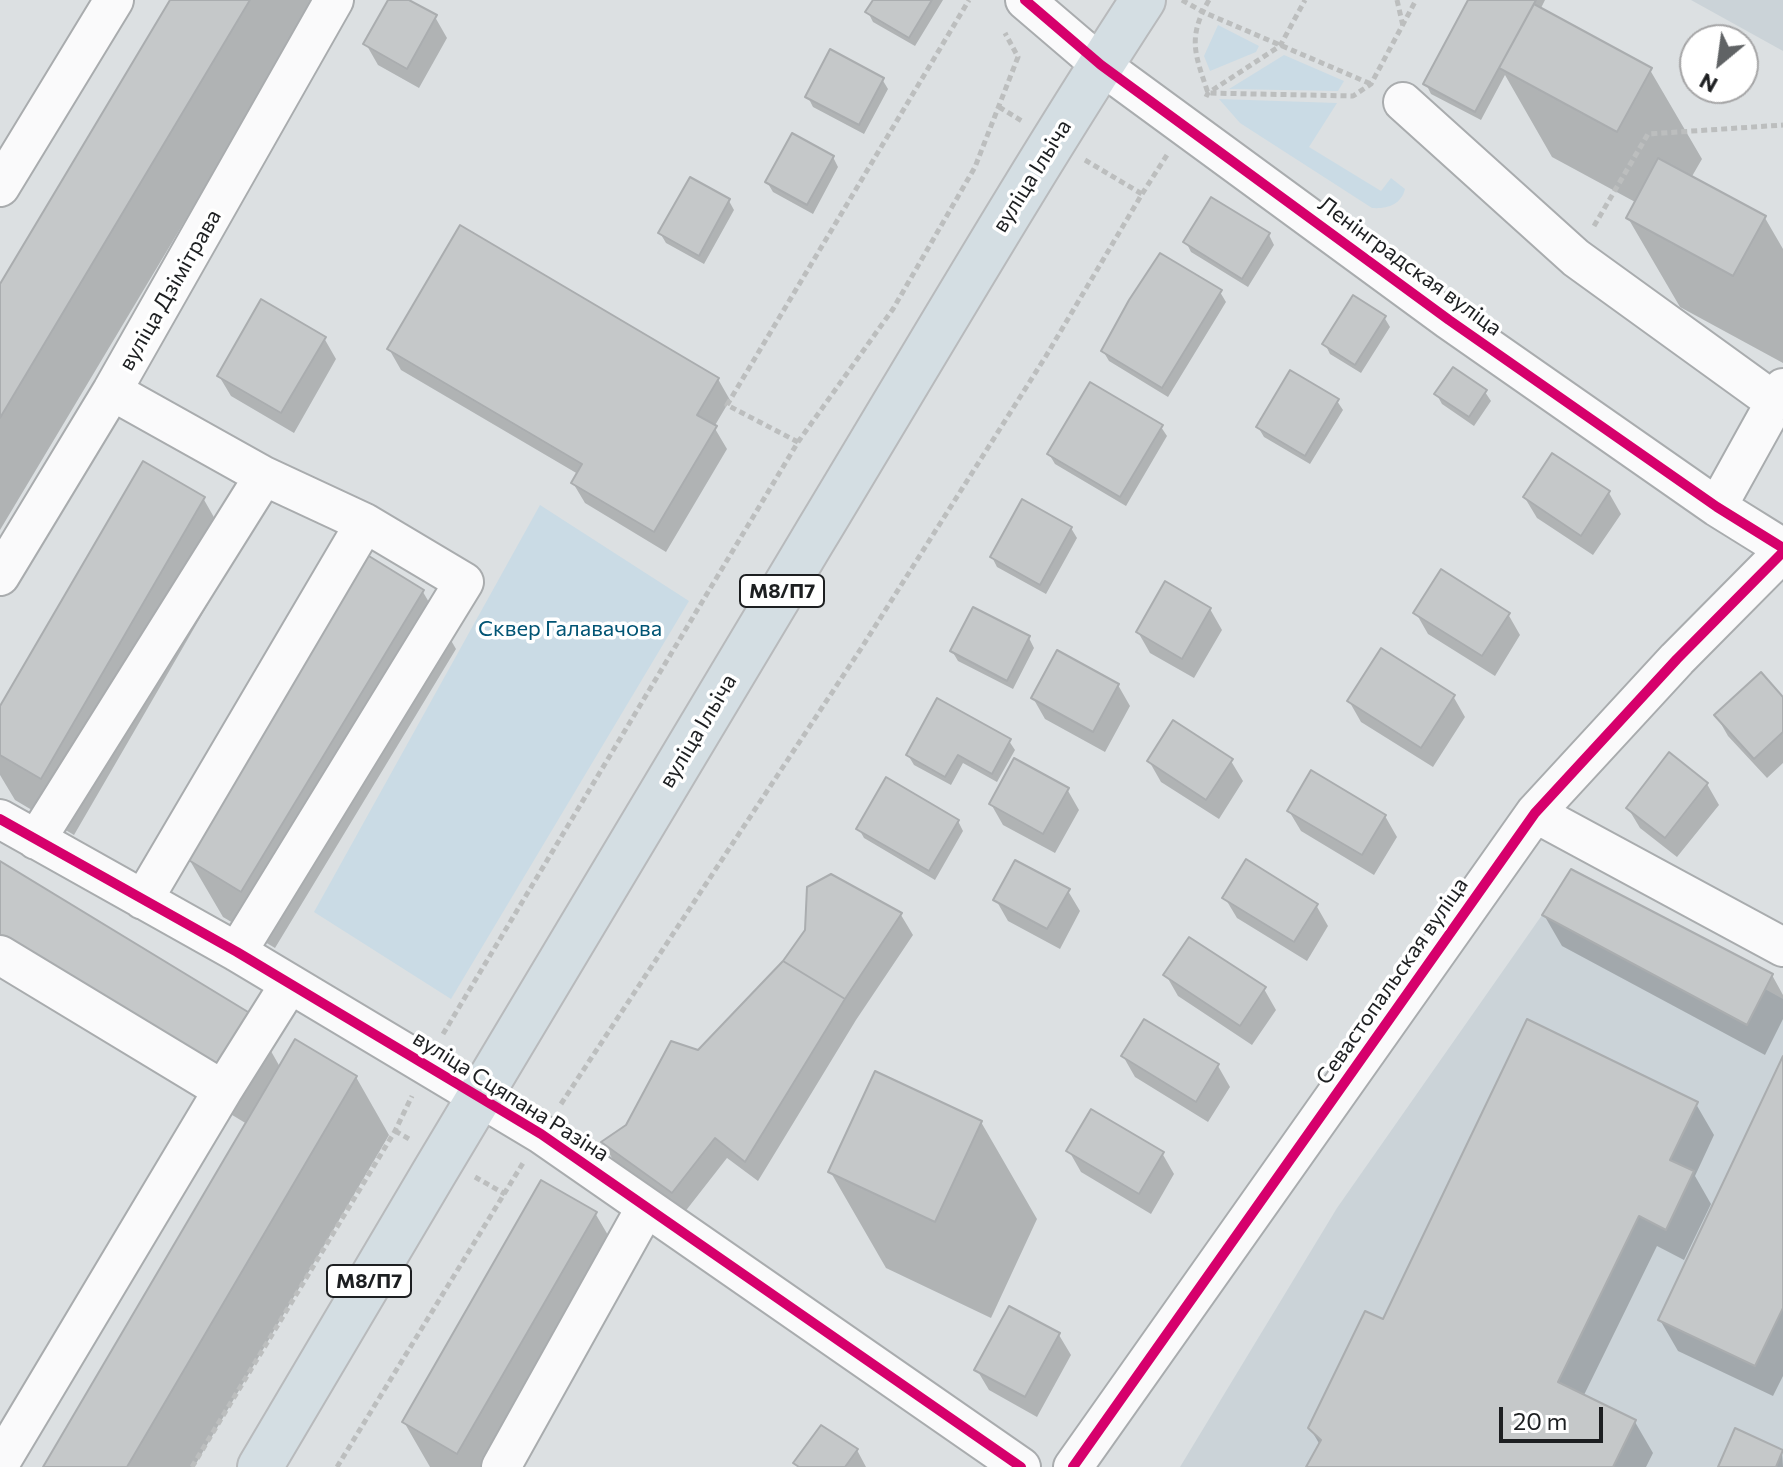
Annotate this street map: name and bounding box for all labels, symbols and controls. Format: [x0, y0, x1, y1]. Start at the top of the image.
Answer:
north arrow [1679, 24, 1759, 104]
text: N [1694, 68, 1722, 99]
street label: вуліца Ільіча [987, 115, 1077, 237]
street label: Ленінградская вуліца [1313, 191, 1507, 341]
street label: вуліца Дзімітрава [113, 205, 227, 375]
road number: М8/П7 [740, 575, 824, 607]
park label: Сквер Галавачова [478, 616, 662, 642]
street label: вуліца Ільіча [654, 669, 742, 793]
street label: Севастопальская вуліца [1310, 872, 1474, 1090]
street label: вуліца Сцяпана Разіна [408, 1025, 614, 1167]
road number: М8/П7 [327, 1265, 411, 1297]
scale bar [1503, 1391, 1607, 1441]
text: 20 m [1513, 1406, 1567, 1435]

